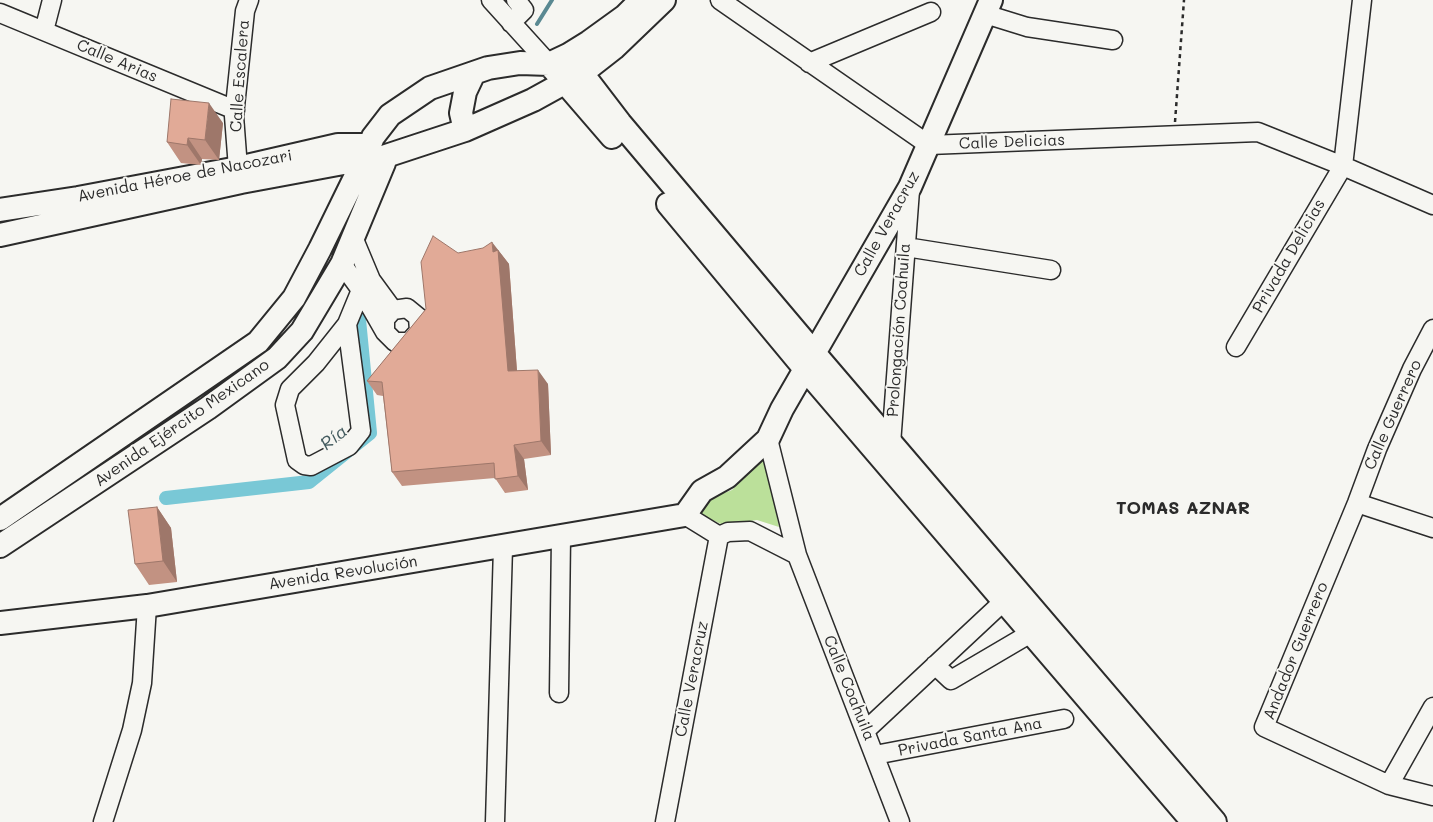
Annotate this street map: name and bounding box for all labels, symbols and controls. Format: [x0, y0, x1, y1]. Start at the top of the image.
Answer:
street label: Calle Escalera [226, 19, 254, 133]
street label: Calle Arias [74, 35, 160, 87]
street label: Calle Delicias [959, 131, 1065, 153]
street label: Avenida Héroe de Nacozari [76, 146, 294, 206]
street label: Calle Veracruz [850, 168, 924, 280]
street label: Privada Delicias [1249, 196, 1329, 316]
street label: Prolongación Coahuila [883, 242, 915, 418]
street label: Avenida Ejército Mexicano [91, 355, 273, 491]
street label: Calle Guerrero [1360, 357, 1426, 473]
water label: Ría [316, 421, 352, 455]
district label: TOMAS AZNAR [1116, 497, 1250, 519]
street label: Avenida Revolución [267, 552, 419, 594]
street label: Andador Guerrero [1260, 579, 1332, 723]
street label: Calle Veracruz [671, 619, 713, 739]
street label: Calle Coahuila [819, 632, 879, 744]
street label: Privada Santa Ana [896, 714, 1044, 760]

